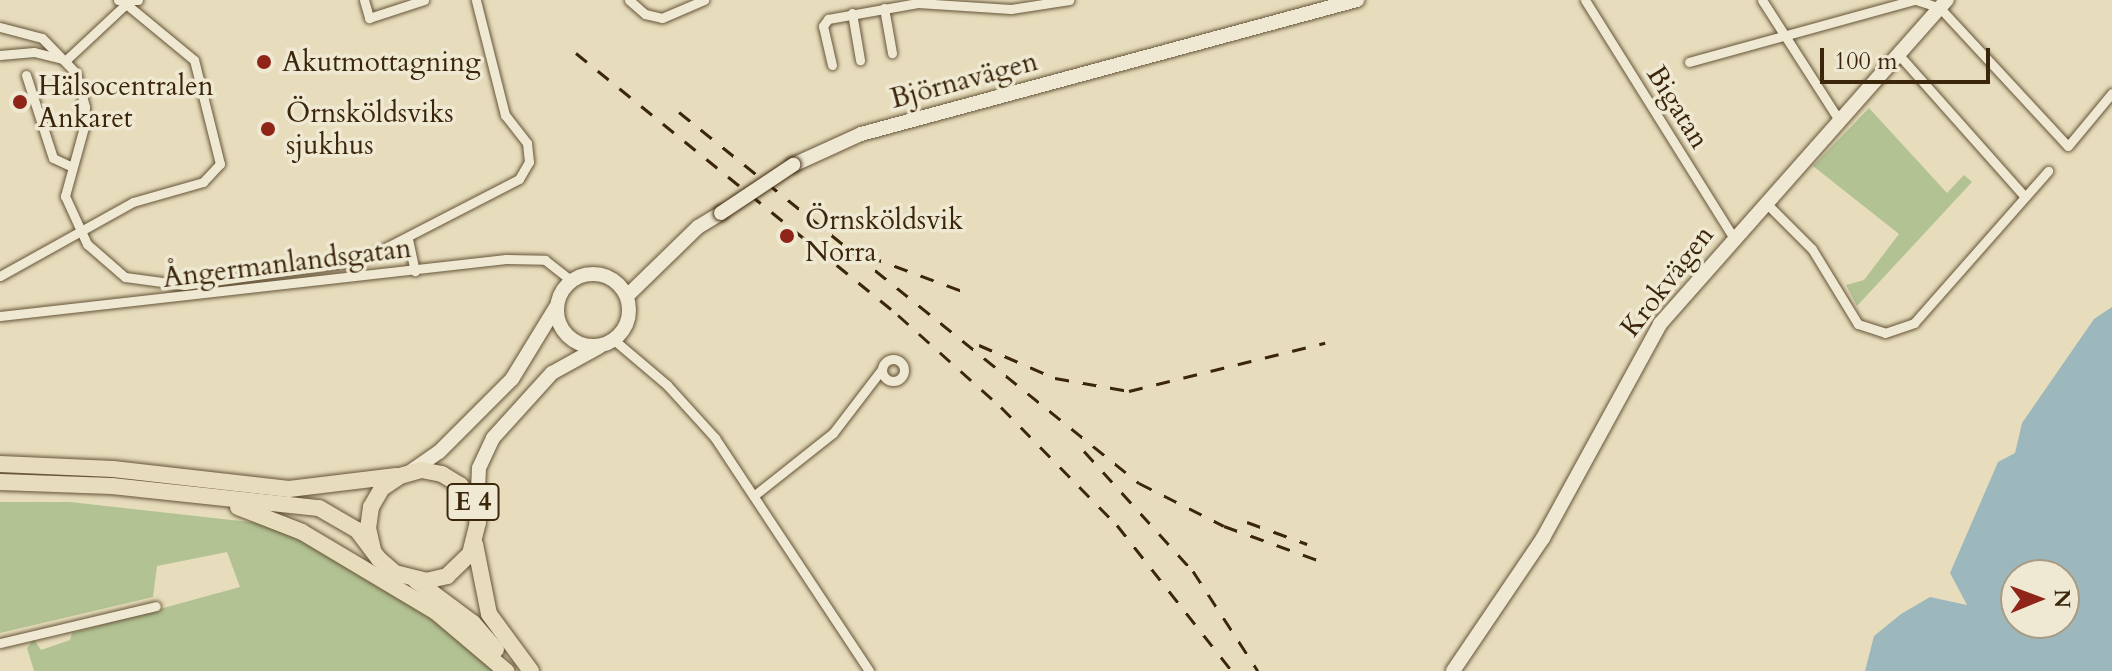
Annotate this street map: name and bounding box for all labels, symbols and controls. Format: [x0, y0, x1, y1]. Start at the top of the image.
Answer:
scale bar [1824, 32, 1994, 82]
street label: Björnavägen [887, 44, 1041, 116]
place label: Akutmottagning [282, 45, 481, 79]
text: 100 m [1834, 45, 1898, 78]
marker: Akutmottagning [253, 51, 275, 73]
street label: Bigatan [1639, 59, 1717, 155]
place label: Hälsocentralen Ankaret [38, 69, 214, 135]
marker: Hälsocentralen Ankaret [9, 91, 31, 113]
place label: Örnsköldsviks sjukhus [286, 96, 454, 162]
marker: Örnsköldsviks sjukhus [257, 118, 279, 140]
place label: Örnsköldsvik Norra [805, 203, 963, 269]
street label: Krokvägen [1613, 219, 1721, 343]
marker: Örnsköldsvik Norra [776, 225, 798, 247]
street label: Ångermanlandsgatan [161, 231, 413, 295]
road number: E 4 [445, 480, 501, 524]
north arrow [2000, 559, 2080, 639]
text: N [2047, 589, 2077, 608]

